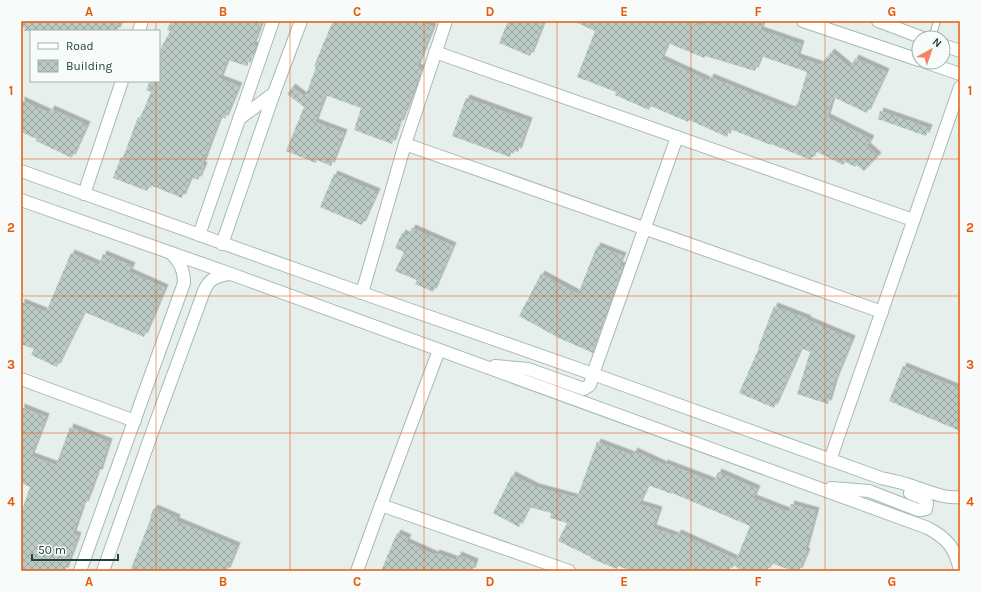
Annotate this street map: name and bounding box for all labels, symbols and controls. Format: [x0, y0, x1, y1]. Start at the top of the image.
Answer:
text: A [85, 4, 93, 19]
text: B [219, 4, 227, 19]
text: C [353, 4, 361, 19]
text: D [486, 4, 495, 19]
text: E [620, 4, 628, 19]
text: F [754, 4, 762, 19]
text: G [888, 4, 896, 19]
legend [30, 30, 160, 82]
north arrow [911, 30, 951, 70]
text: N [930, 35, 944, 50]
text: Road [66, 39, 94, 53]
text: Building [66, 59, 113, 73]
text: 1 [9, 83, 13, 98]
text: 1 [968, 83, 972, 98]
text: 2 [7, 220, 15, 235]
text: 2 [966, 220, 974, 235]
text: 3 [7, 357, 15, 372]
text: 3 [966, 357, 974, 372]
text: 4 [7, 494, 15, 509]
text: 4 [966, 494, 974, 509]
scale bar [32, 536, 118, 562]
text: 50 m [38, 543, 66, 557]
text: A [85, 574, 93, 589]
text: B [219, 574, 227, 589]
text: C [353, 574, 361, 589]
text: D [486, 574, 495, 589]
text: E [620, 574, 628, 589]
text: F [754, 574, 762, 589]
text: G [888, 574, 896, 589]

